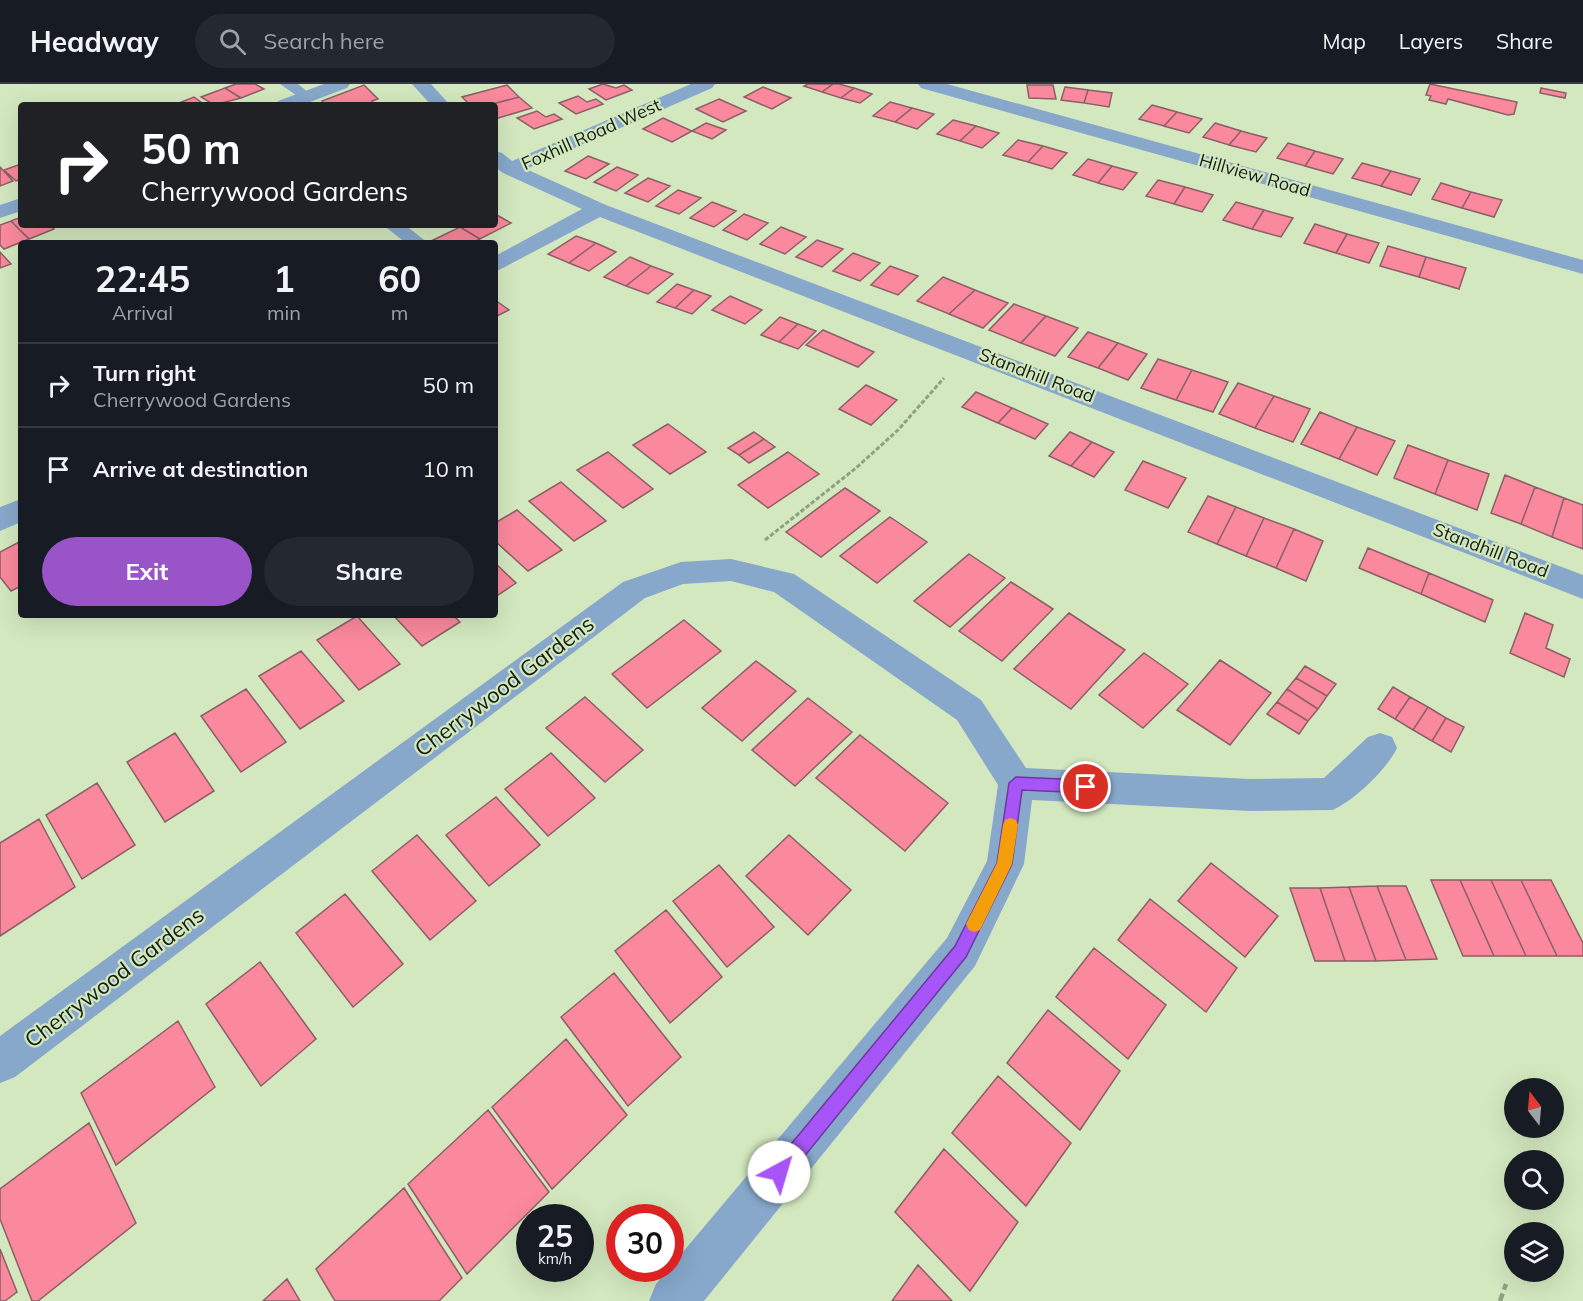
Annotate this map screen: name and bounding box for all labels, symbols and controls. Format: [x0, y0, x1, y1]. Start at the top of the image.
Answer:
search box [195, 14, 615, 68]
text: Headway [30, 24, 159, 59]
icon: search [216, 25, 249, 58]
text: Search here [264, 27, 385, 55]
text: Map [1323, 28, 1366, 54]
text: Layers [1399, 28, 1463, 54]
text: Share [1496, 28, 1553, 54]
street label: Foxhill Road West [518, 93, 664, 175]
text: 50 m [141, 122, 241, 175]
icon: right [42, 126, 120, 204]
street label: Hillview Road [1197, 148, 1313, 202]
text: Cherrywood Gardens [141, 174, 408, 208]
text: 22:45 [95, 256, 190, 301]
text: 1 [273, 256, 295, 301]
text: 60 [378, 256, 421, 301]
text: Arrival [112, 300, 173, 325]
text: min [267, 300, 301, 325]
text: m [391, 300, 408, 325]
street label: Standhill Road [976, 342, 1098, 408]
text: Turn right [93, 359, 196, 387]
icon: right [42, 369, 75, 402]
text: 50 m [423, 371, 474, 399]
text: Cherrywood Gardens [93, 387, 291, 412]
icon: arrive [42, 453, 75, 486]
text: Arrive at destination [93, 455, 308, 483]
text: 10 m [423, 455, 474, 483]
street label: Standhill Road [1430, 517, 1552, 583]
button: Exit [42, 537, 252, 606]
button: Share [264, 537, 474, 606]
street label: Cherrywood Gardens [409, 609, 599, 763]
pin [1060, 761, 1111, 812]
icon: arrive [1069, 770, 1102, 803]
street label: Cherrywood Gardens [19, 900, 209, 1054]
north arrow [1504, 1078, 1564, 1138]
map controls [1504, 1078, 1564, 1282]
position arrow [747, 1140, 811, 1204]
button: search [1504, 1150, 1564, 1210]
speed limit sign: 30 [606, 1204, 684, 1282]
text: 25 [537, 1217, 573, 1255]
button: layers [1504, 1222, 1564, 1282]
text: km/h [538, 1249, 572, 1268]

